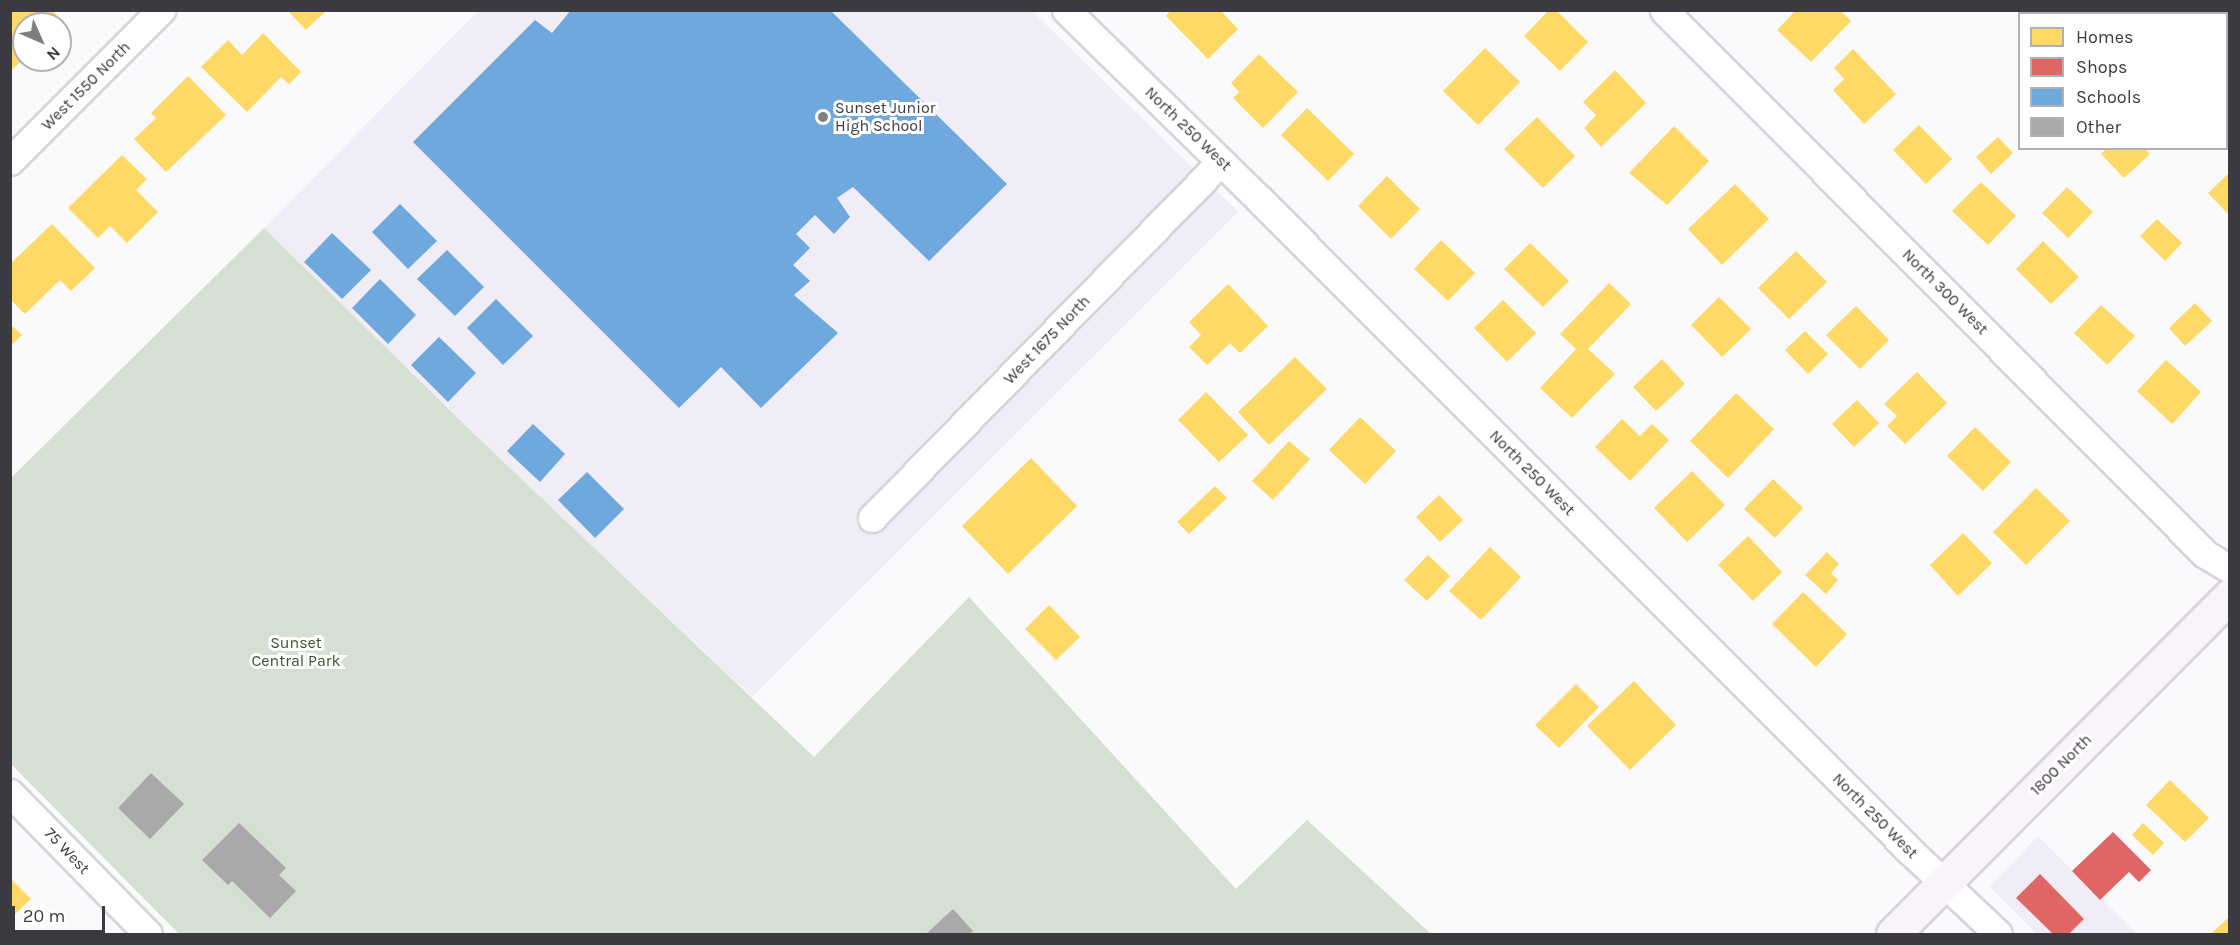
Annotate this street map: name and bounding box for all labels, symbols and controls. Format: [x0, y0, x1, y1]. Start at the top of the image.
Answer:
north arrow [12, 12, 72, 72]
legend [2018, 12, 2228, 150]
text: Homes [2076, 26, 2133, 48]
street label: West 1550 North [37, 37, 135, 135]
text: Shops [2076, 56, 2128, 78]
street label: North 250 West [1141, 83, 1235, 175]
text: Schools [2076, 86, 2141, 108]
place label: Sunset Junior High School [835, 98, 936, 136]
marker: Sunset Junior High School [816, 110, 830, 124]
text: Other [2076, 116, 2121, 138]
street label: North 300 West [1898, 245, 1992, 339]
street label: West 1675 North [1000, 292, 1094, 388]
street label: North 250 West [1485, 426, 1579, 520]
park label: Sunset Central Park [251, 633, 341, 671]
street label: 1800 North [2026, 730, 2096, 800]
street label: North 250 West [1828, 769, 1922, 863]
street label: 75 West [40, 824, 94, 878]
scale bar [15, 894, 108, 932]
text: 20 m [23, 905, 65, 927]

